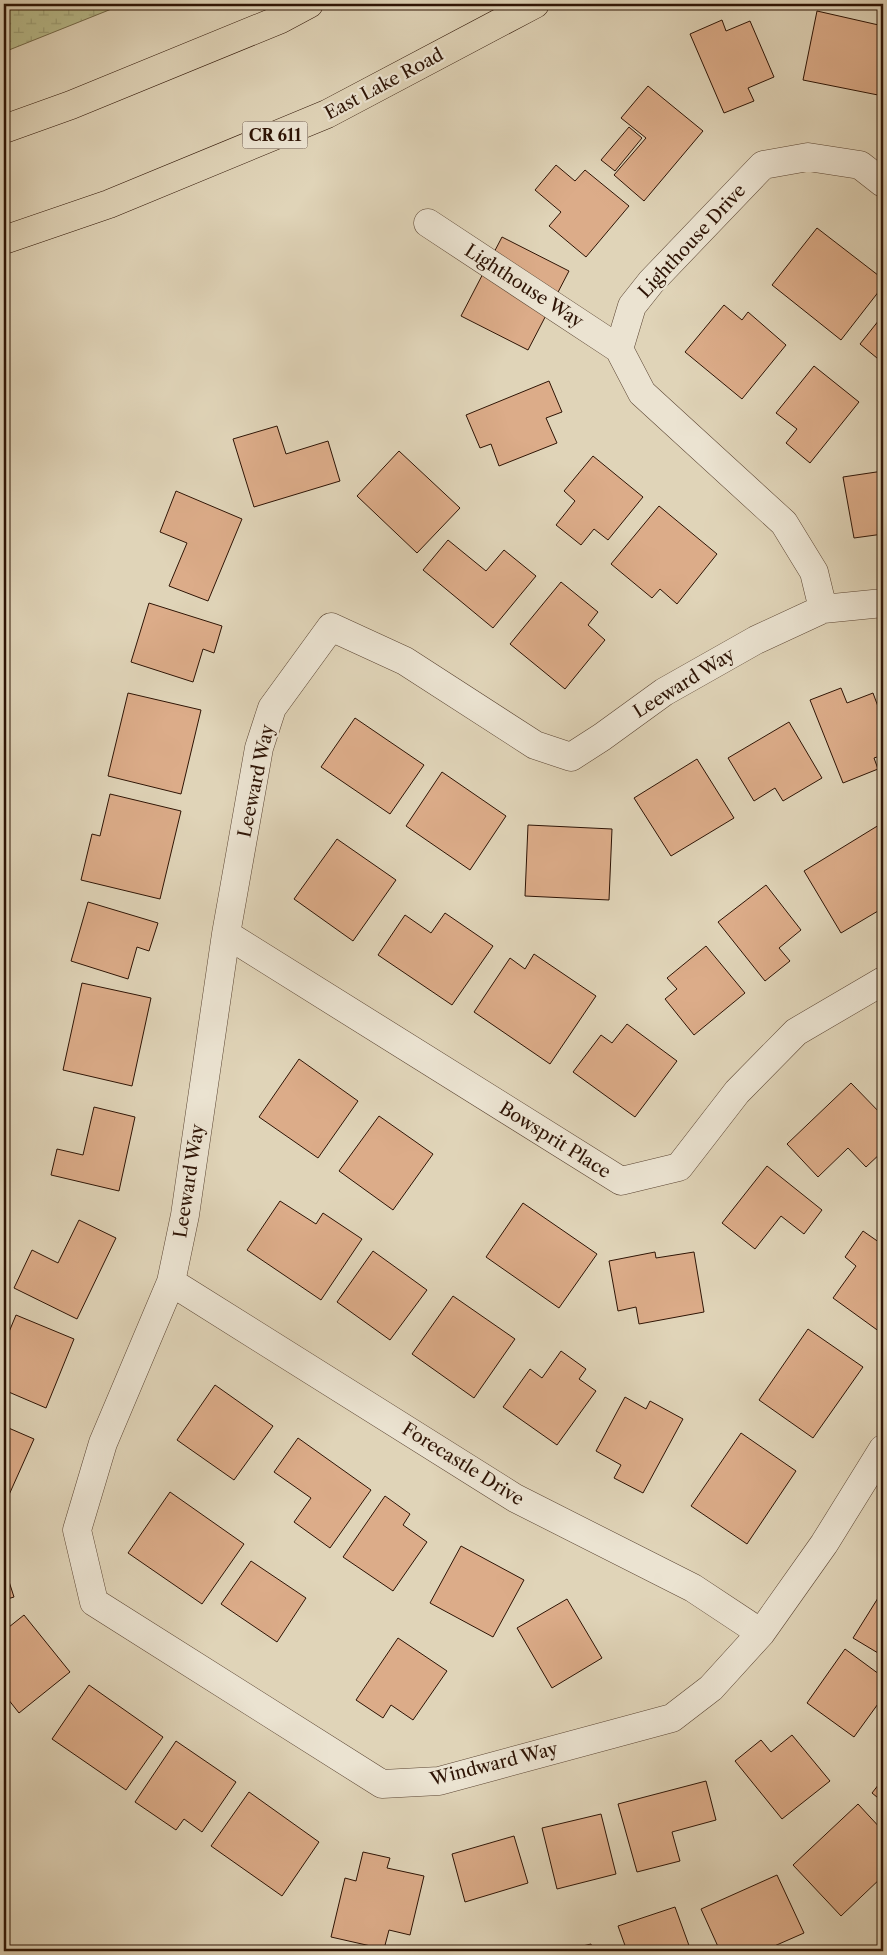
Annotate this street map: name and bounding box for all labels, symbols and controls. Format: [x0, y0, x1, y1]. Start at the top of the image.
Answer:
street label: East Lake Road [321, 43, 447, 125]
road number: CR 611 [242, 122, 308, 148]
street label: Lighthouse Drive [634, 180, 750, 302]
street label: Lighthouse Way [461, 239, 588, 333]
street label: Leeward Way [629, 643, 739, 723]
street label: Leeward Way [233, 721, 279, 840]
street label: Bowsprit Place [495, 1097, 615, 1183]
street label: Leeward Way [169, 1121, 209, 1240]
street label: Forecastle Drive [398, 1418, 528, 1510]
street label: Windward Way [427, 1737, 561, 1791]

